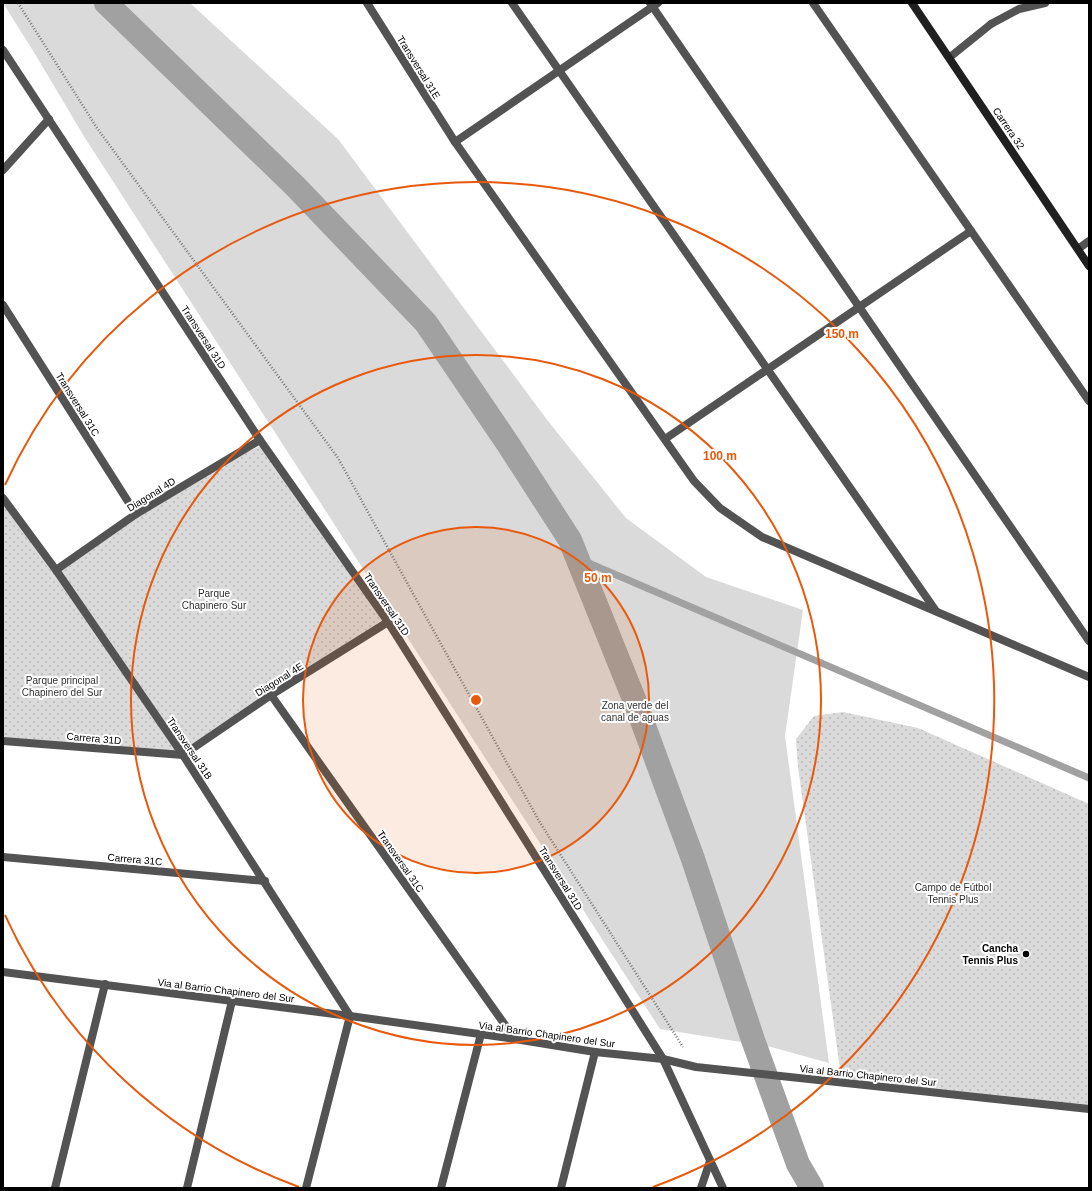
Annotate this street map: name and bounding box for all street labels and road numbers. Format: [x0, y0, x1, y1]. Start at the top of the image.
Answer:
street label: Transversal 31E [395, 34, 443, 101]
street label: Carrera 32 [991, 105, 1027, 152]
street label: Transversal 31D [179, 304, 228, 371]
street label: Transversal 31C [54, 370, 102, 438]
street label: Diagonal 4D [125, 475, 178, 514]
street label: Transversal 31D [362, 571, 412, 638]
street label: Diagonal 4E [253, 660, 306, 699]
street label: Transversal 31B [165, 715, 215, 782]
street label: Carrera 31D [66, 731, 122, 746]
street label: Transversal 31C [375, 828, 426, 894]
street label: Transversal 31D [537, 844, 585, 912]
street label: Carrera 31C [107, 852, 163, 867]
street label: Via al Barrio Chapinero del Sur [157, 977, 296, 1004]
street label: Via al Barrio Chapinero del Sur [478, 1019, 617, 1050]
street label: Via al Barrio Chapinero del Sur [799, 1063, 938, 1088]

